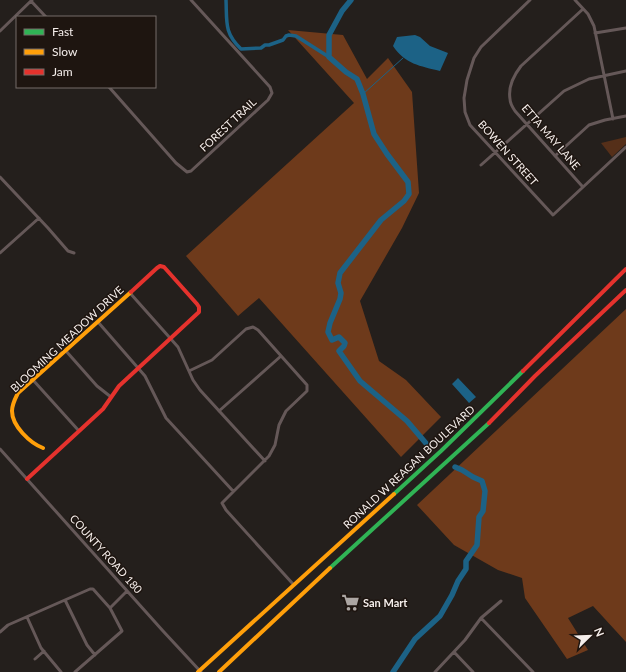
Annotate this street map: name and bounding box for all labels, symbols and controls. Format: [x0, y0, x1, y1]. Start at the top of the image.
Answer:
legend [16, 16, 156, 88]
text: Fast [52, 24, 74, 39]
text: Slow [52, 44, 78, 59]
text: Jam [52, 64, 73, 79]
street label: FOREST TRAIL [197, 95, 259, 154]
street label: ETTA MAY LANE [519, 101, 583, 172]
street label: BOWEN STREET [476, 117, 541, 188]
street label: BLOOMING MEADOW DRIVE [7, 283, 126, 394]
street label: RONALD W REAGAN BOULEVARD [340, 402, 477, 531]
street label: COUNTY ROAD 180 [68, 512, 146, 596]
supermarket icon: San Mart [340, 593, 360, 613]
place label: San Mart [363, 596, 408, 609]
north arrow [570, 616, 610, 656]
text: N [592, 625, 607, 638]

